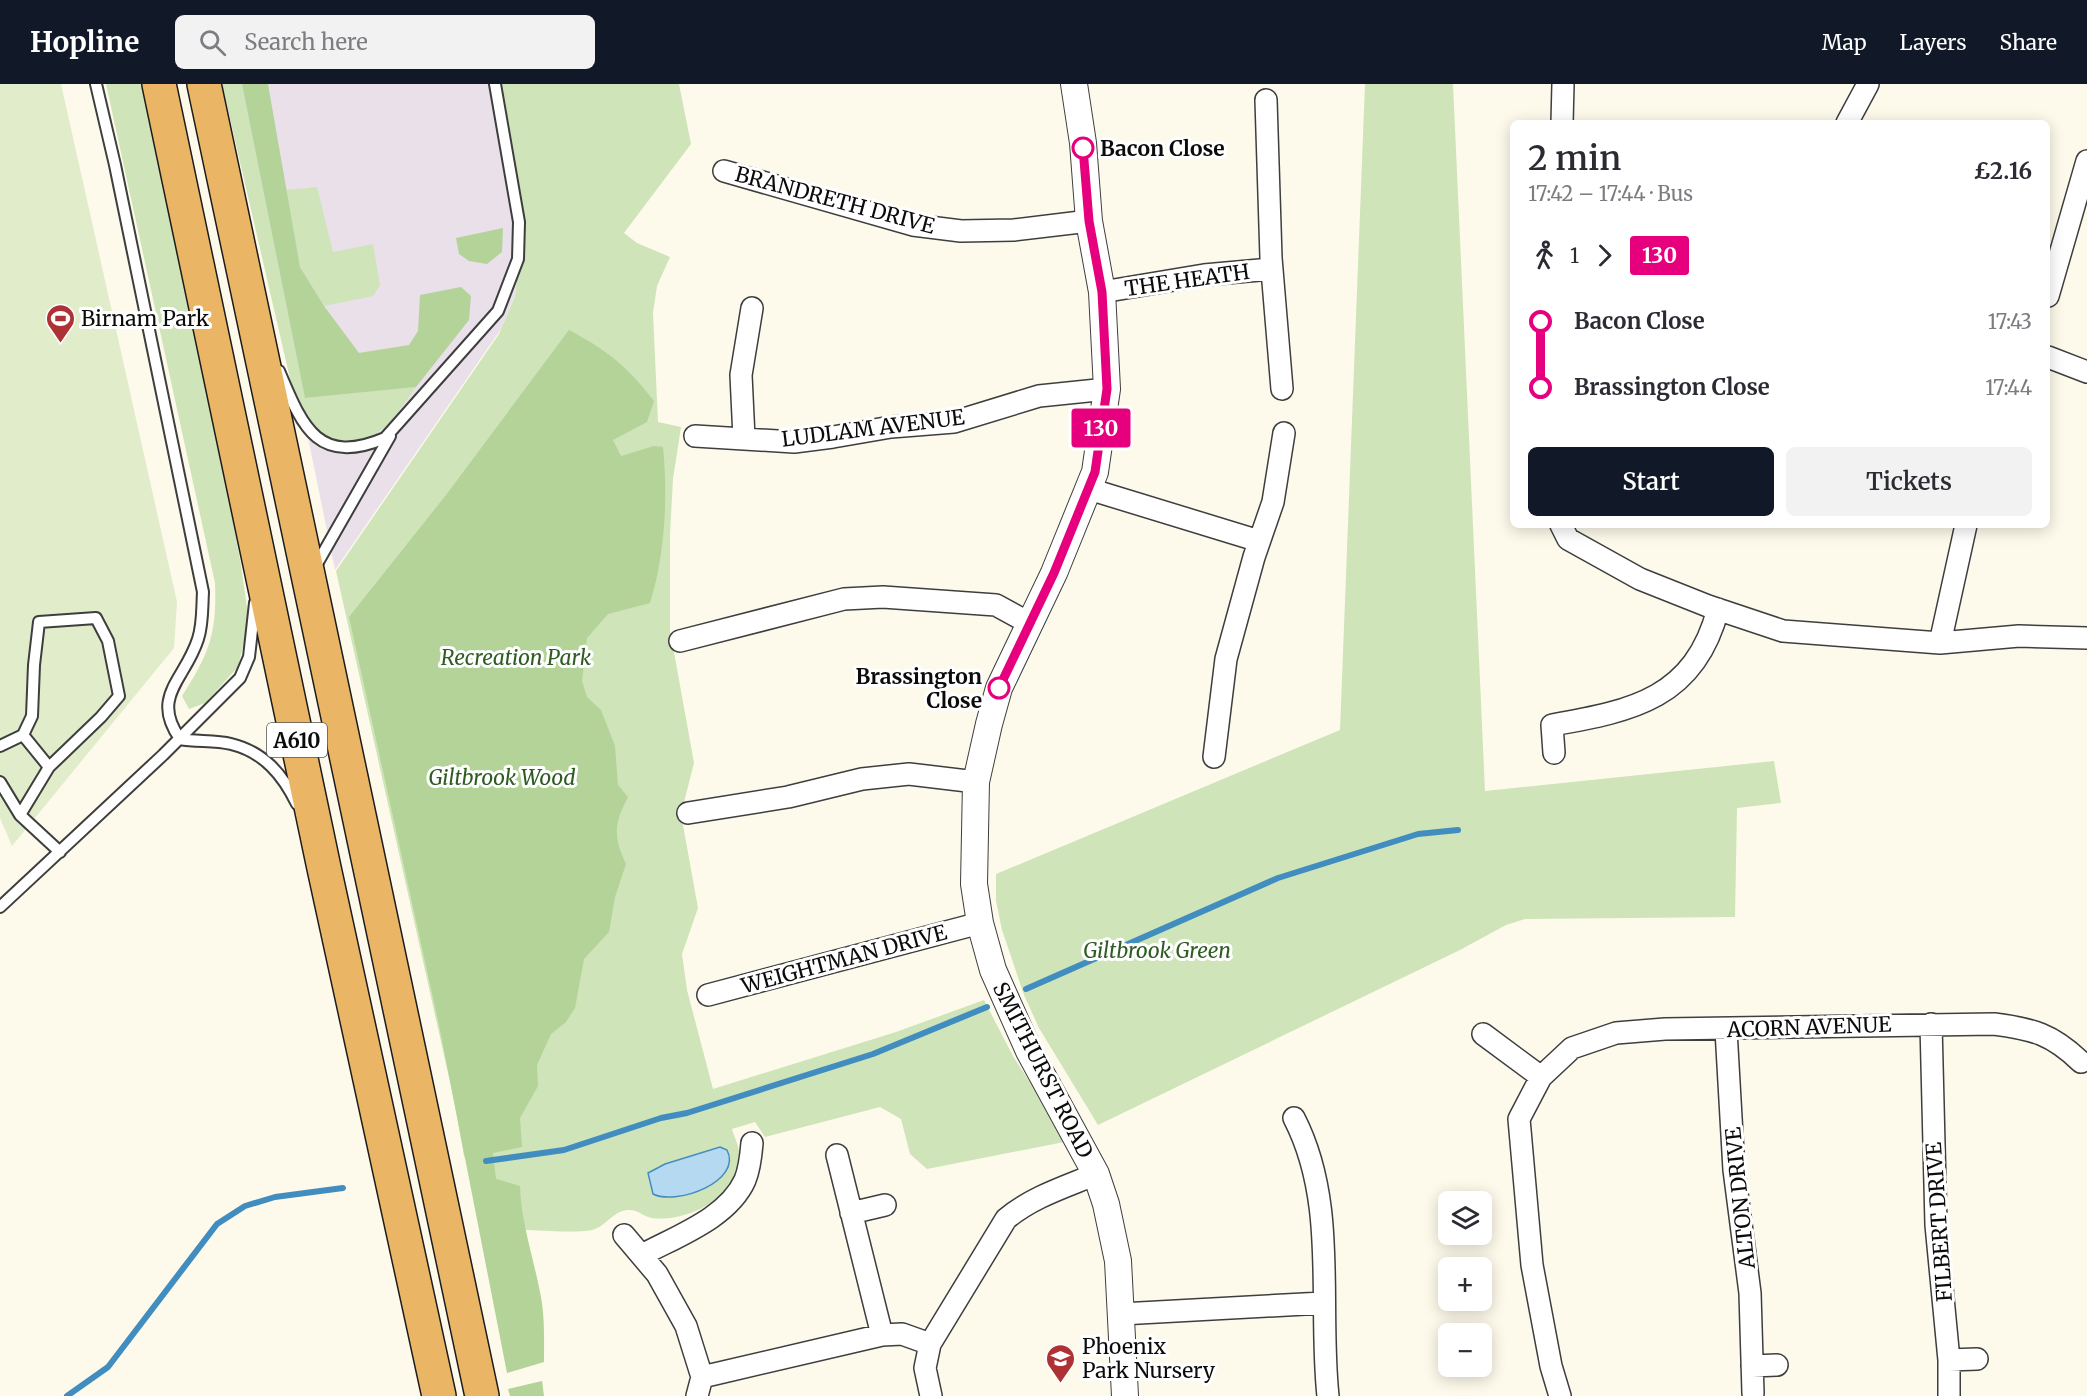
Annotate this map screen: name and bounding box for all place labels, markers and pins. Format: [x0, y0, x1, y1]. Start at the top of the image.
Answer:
place label: Bacon Close [1100, 135, 1225, 162]
marker: Bacon Close [1072, 137, 1094, 159]
sports icon: Birnam Park [44, 302, 76, 344]
place label: Birnam Park [81, 305, 210, 332]
place label: Brassington Close [856, 663, 982, 714]
marker: Brassington Close [988, 677, 1010, 699]
place label: Phoenix Park Nursery [1082, 1333, 1216, 1384]
school or university icon: Phoenix Park Nursery [1045, 1342, 1077, 1384]

